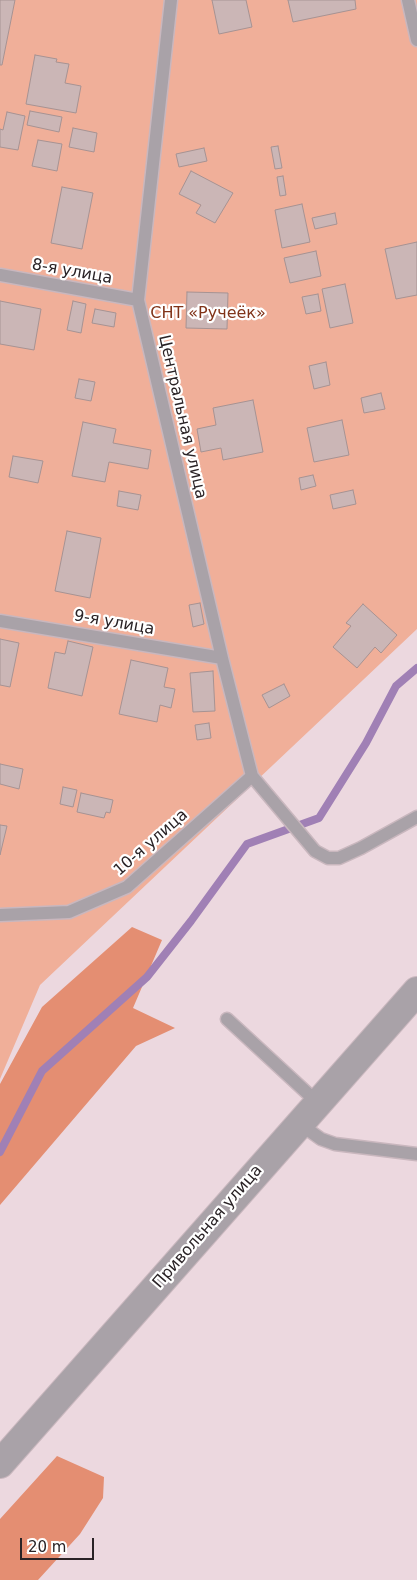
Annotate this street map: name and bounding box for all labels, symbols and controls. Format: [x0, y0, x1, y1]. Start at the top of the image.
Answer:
street label: 8-я улица [30, 255, 114, 289]
park label: СНТ «Ручеёк» [150, 304, 266, 324]
street label: Центральная улица [154, 333, 210, 501]
street label: 9-я улица [72, 606, 156, 640]
street label: 10-я улица [110, 806, 192, 880]
street label: Привольная улица [149, 1161, 267, 1293]
scale bar [22, 1528, 96, 1560]
text: 20 m [28, 1538, 66, 1556]

